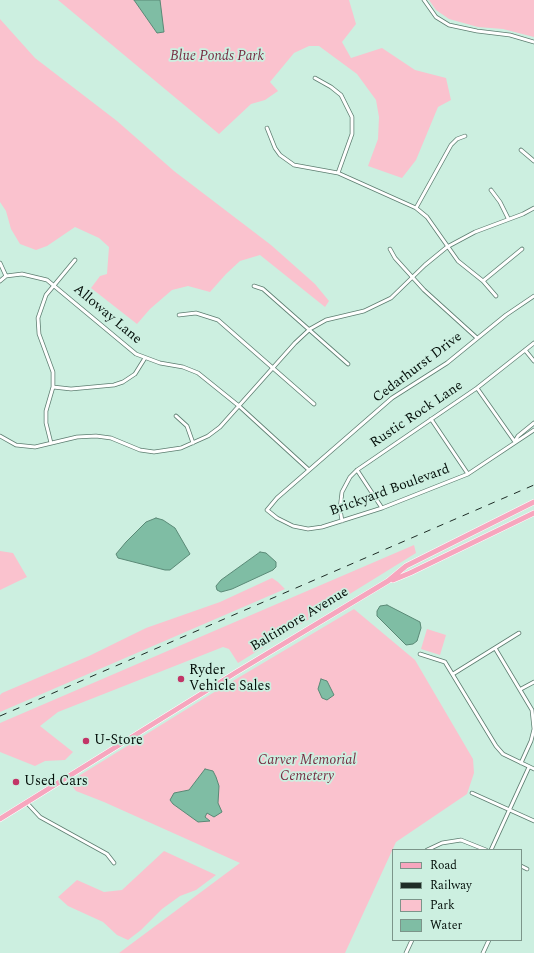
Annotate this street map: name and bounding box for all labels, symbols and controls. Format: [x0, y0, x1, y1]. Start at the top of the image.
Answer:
park label: Blue Ponds Park [170, 49, 264, 65]
street label: Alloway Lane [69, 281, 145, 349]
street label: Cedarhurst Drive [370, 329, 466, 407]
street label: Rustic Rock Lane [368, 378, 466, 452]
street label: Brickyard Boulevard [328, 461, 452, 521]
street label: Baltimore Avenue [248, 584, 352, 656]
place label: Ryder Vehicle Sales [189, 663, 270, 696]
marker: Ryder Vehicle Sales [176, 674, 186, 684]
place label: U-Store [94, 733, 143, 749]
marker: U-Store [81, 736, 91, 746]
park label: Carver Memorial Cemetery [258, 753, 356, 786]
place label: Used Cars [24, 774, 88, 790]
marker: Used Cars [11, 777, 21, 787]
legend [392, 849, 522, 941]
text: Road [430, 856, 457, 875]
text: Railway [430, 876, 472, 895]
text: Park [430, 896, 455, 915]
text: Water [430, 916, 462, 935]

